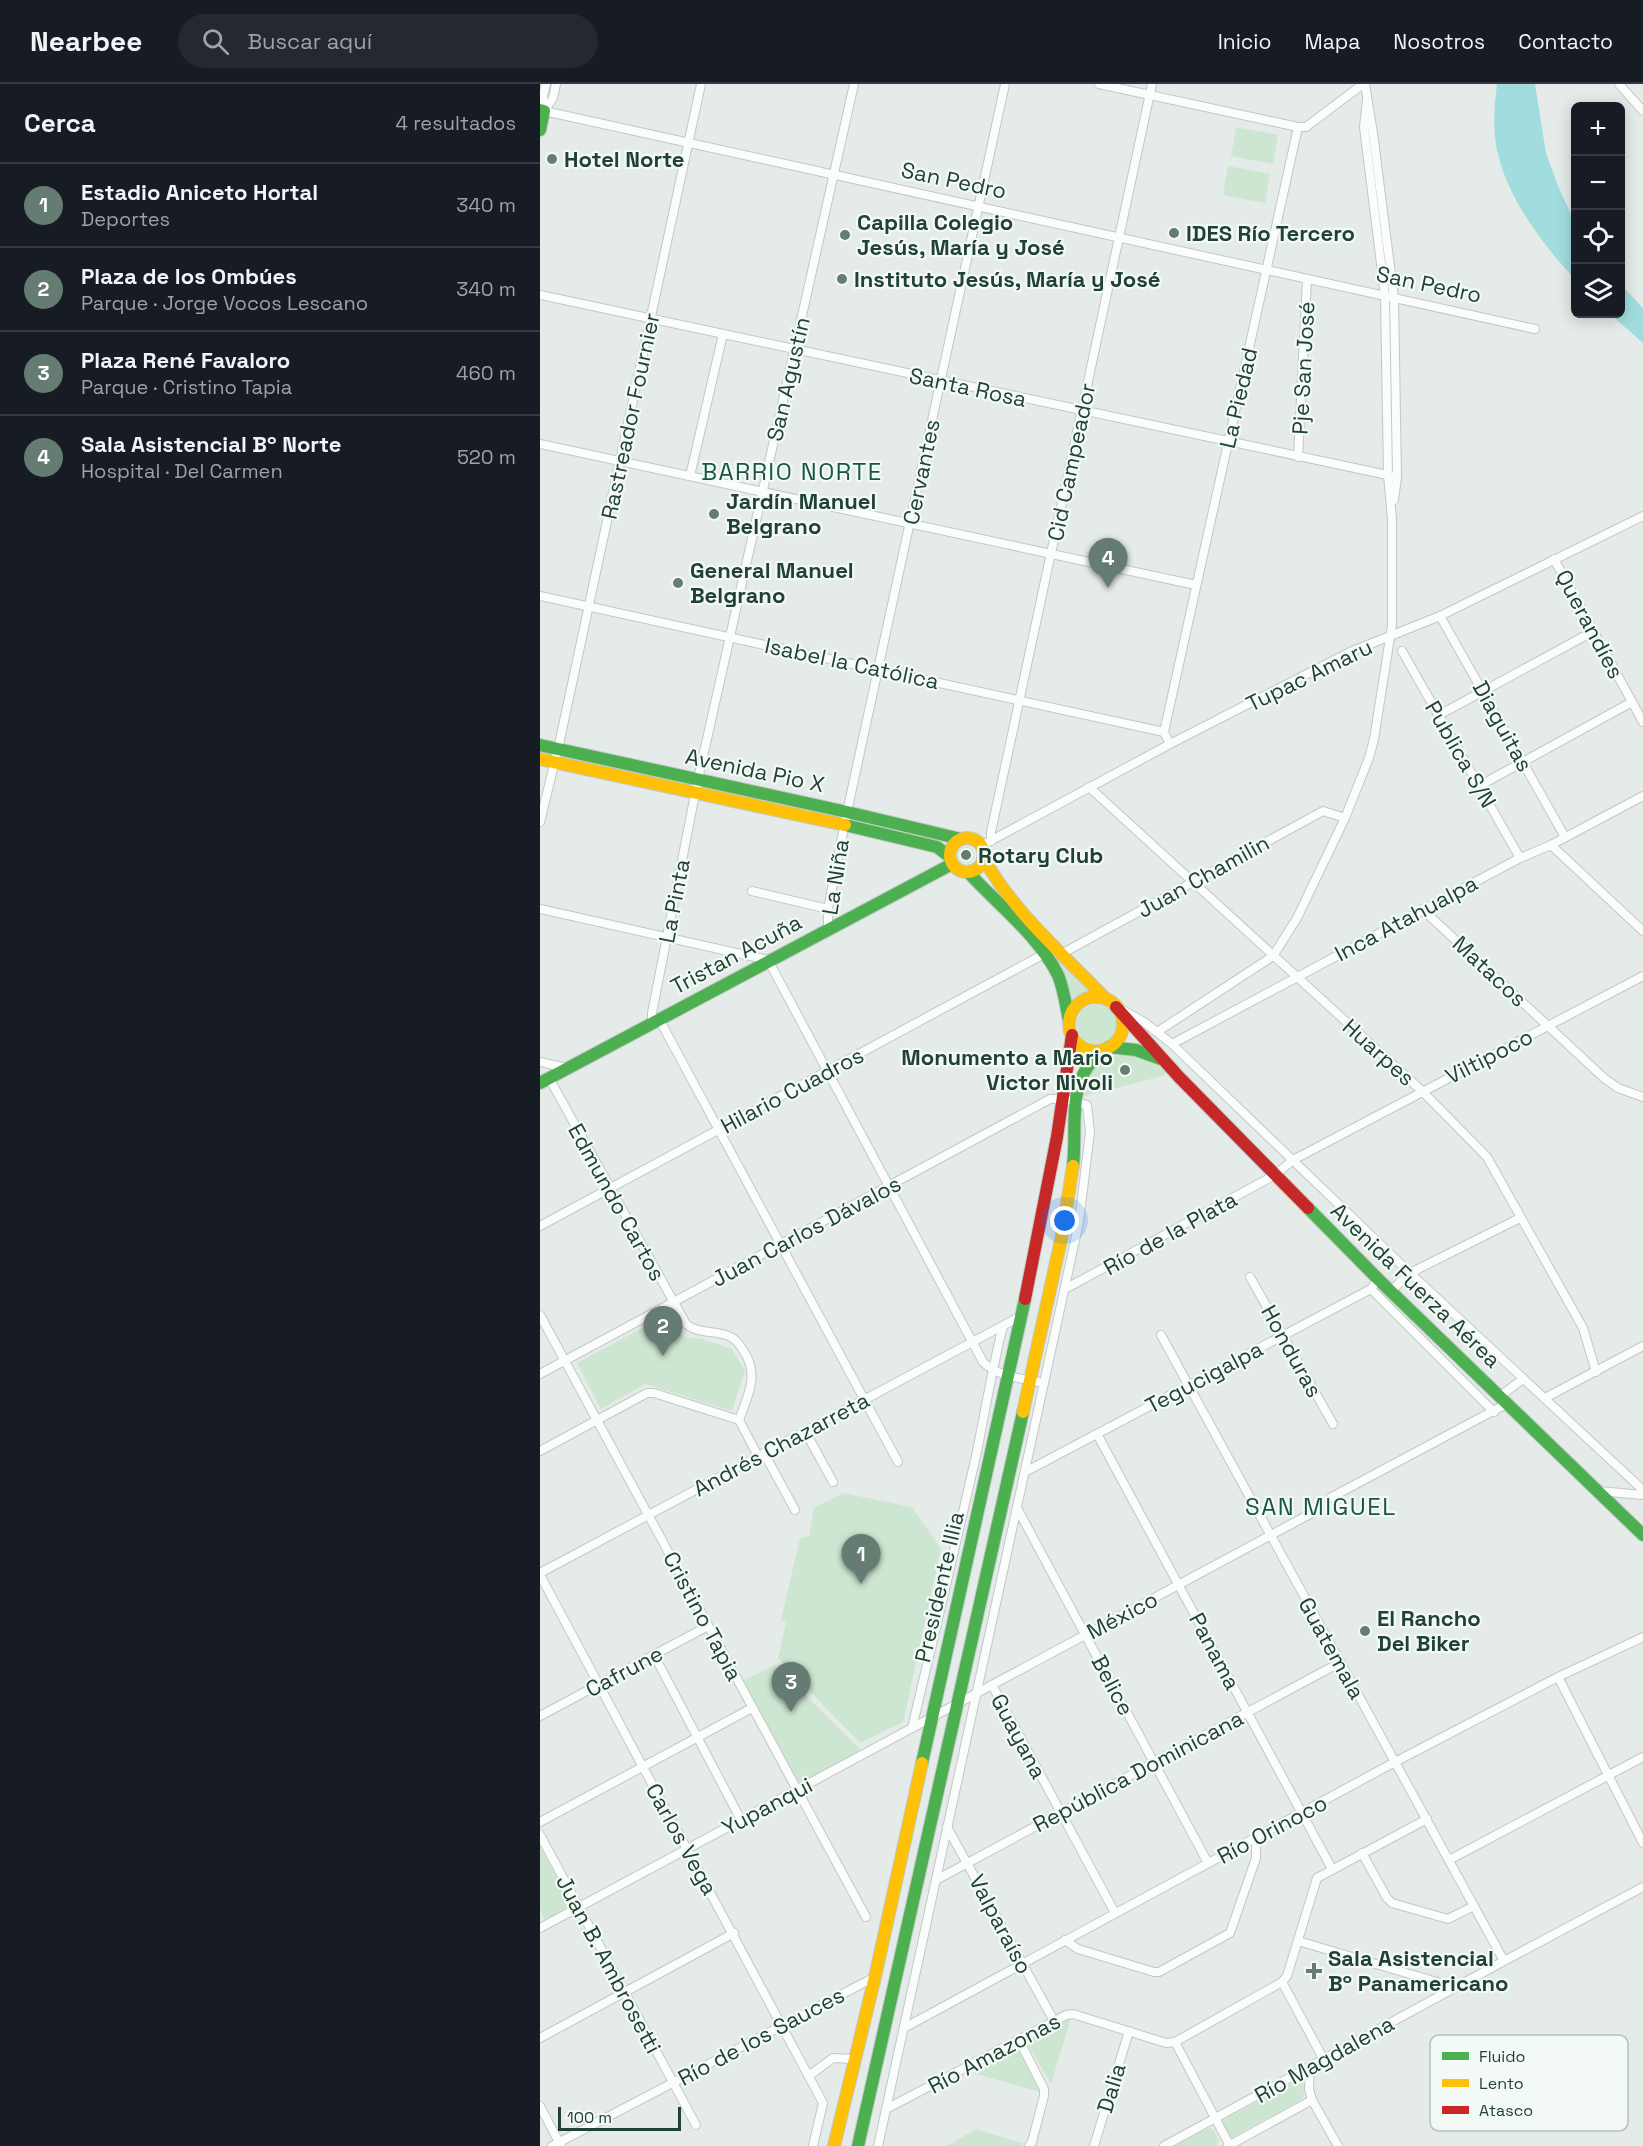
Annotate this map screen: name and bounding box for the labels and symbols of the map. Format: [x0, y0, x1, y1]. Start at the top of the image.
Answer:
place label: Hotel Norte [564, 145, 685, 173]
marker: Hotel Norte [545, 152, 559, 166]
street label: San Pedro [899, 155, 1009, 205]
place label: Capilla Colegio Jesús, María y José [857, 208, 1065, 261]
place label: IDES Río Tercero [1186, 219, 1355, 247]
marker: IDES Río Tercero [1167, 226, 1181, 240]
marker: Capilla Colegio Jesús, María y José [838, 228, 852, 242]
street label: San Pedro [1374, 259, 1484, 309]
place label: Instituto Jesús, María y José [854, 265, 1161, 293]
marker: Instituto Jesús, María y José [835, 272, 849, 286]
street label: Pje San José [1286, 301, 1320, 435]
street label: Rastreador Fournier [594, 310, 666, 522]
street label: San Agustín [760, 314, 816, 444]
street label: La Piedad [1213, 345, 1263, 451]
street label: Santa Rosa [907, 361, 1030, 413]
street label: Cid Campeador [1041, 381, 1101, 543]
street label: Cervantes [896, 417, 946, 527]
district label: BARRIO NORTE [701, 456, 883, 487]
place label: Jardín Manuel Belgrano [726, 487, 876, 540]
marker: Jardín Manuel Belgrano [707, 507, 721, 521]
pin: 4 [1088, 538, 1128, 588]
place label: General Manuel Belgrano [690, 556, 854, 609]
street label: Querandíes [1550, 565, 1630, 683]
marker: General Manuel Belgrano [671, 576, 685, 590]
street label: Isabel la Católica [762, 631, 942, 695]
street label: Tupac Amaru [1241, 632, 1377, 718]
street label: Diaguitas [1467, 676, 1539, 776]
street label: Publica S/N [1419, 695, 1503, 813]
street label: Avenida Pio X [683, 742, 827, 798]
street label: Juan Chamilin [1132, 828, 1274, 924]
street label: La Niña [815, 837, 855, 917]
place label: Rotary Club [978, 841, 1103, 869]
marker: Rotary Club [959, 848, 973, 862]
street label: La Pinta [652, 856, 696, 945]
street label: Inca Atahualpa [1330, 868, 1483, 967]
street label: Tristan Acuña [666, 908, 807, 1000]
street label: Matacos [1447, 929, 1533, 1013]
street label: Huarpes [1337, 1012, 1421, 1092]
street label: Viltipoco [1441, 1022, 1537, 1090]
street label: Hilario Cuadros [716, 1041, 868, 1139]
place label: Monumento a Mario Victor Nivoli [901, 1043, 1113, 1096]
marker: Monumento a Mario Victor Nivoli [1118, 1063, 1132, 1077]
street label: Edmundo Cartos [562, 1118, 672, 1286]
street label: Juan Carlos Dávalos [707, 1169, 905, 1293]
street label: Río de la Plata [1098, 1185, 1242, 1281]
street label: Avenida Fuerza Aérea [1325, 1197, 1507, 1374]
your location [1050, 1206, 1079, 1235]
street label: Honduras [1255, 1300, 1329, 1402]
pin: 2 [644, 1306, 682, 1356]
street label: Tegucigalpa [1141, 1334, 1268, 1420]
street label: Andrés Chazarreta [688, 1386, 874, 1502]
district label: SAN MIGUEL [1245, 1491, 1397, 1522]
street label: Presidente Illia [908, 1508, 970, 1665]
pin: 1 [842, 1534, 880, 1584]
street label: Cristino Tapia [657, 1546, 749, 1686]
street label: México [1082, 1585, 1162, 1645]
street label: Guatemala [1293, 1592, 1372, 1704]
place label: El Rancho Del Biker [1377, 1604, 1481, 1657]
street label: Panama [1183, 1608, 1247, 1695]
marker: El Rancho Del Biker [1358, 1624, 1372, 1638]
street label: Cafrune [580, 1639, 668, 1703]
street label: Belice [1085, 1650, 1141, 1720]
pin: 3 [772, 1662, 810, 1712]
street label: Guayana [985, 1689, 1053, 1784]
street label: República Dominicana [1028, 1703, 1248, 1838]
street label: Yupanqui [717, 1770, 817, 1842]
street label: Carlos Vega [640, 1778, 724, 1900]
street label: Río Orinoco [1212, 1788, 1332, 1870]
street label: Valparaíso [963, 1869, 1039, 1979]
street label: Juan B. Ambrosetti [550, 1870, 668, 2058]
place label: Sala Asistencial Bº Panamericano [1328, 1944, 1509, 1997]
marker: Sala Asistencial Bº Panamericano [1305, 1962, 1323, 1980]
street label: Río de los Sauces [673, 1980, 849, 2092]
street label: Río Amazonas [923, 2006, 1065, 2100]
street label: Río Magdalena [1249, 2009, 1399, 2109]
legend [1430, 2035, 1628, 2131]
text: Fluido [1479, 2046, 1525, 2067]
street label: Dalia [1090, 2059, 1132, 2116]
text: Lento [1479, 2073, 1524, 2094]
text: Atasco [1479, 2100, 1533, 2121]
scale bar [558, 2104, 681, 2132]

